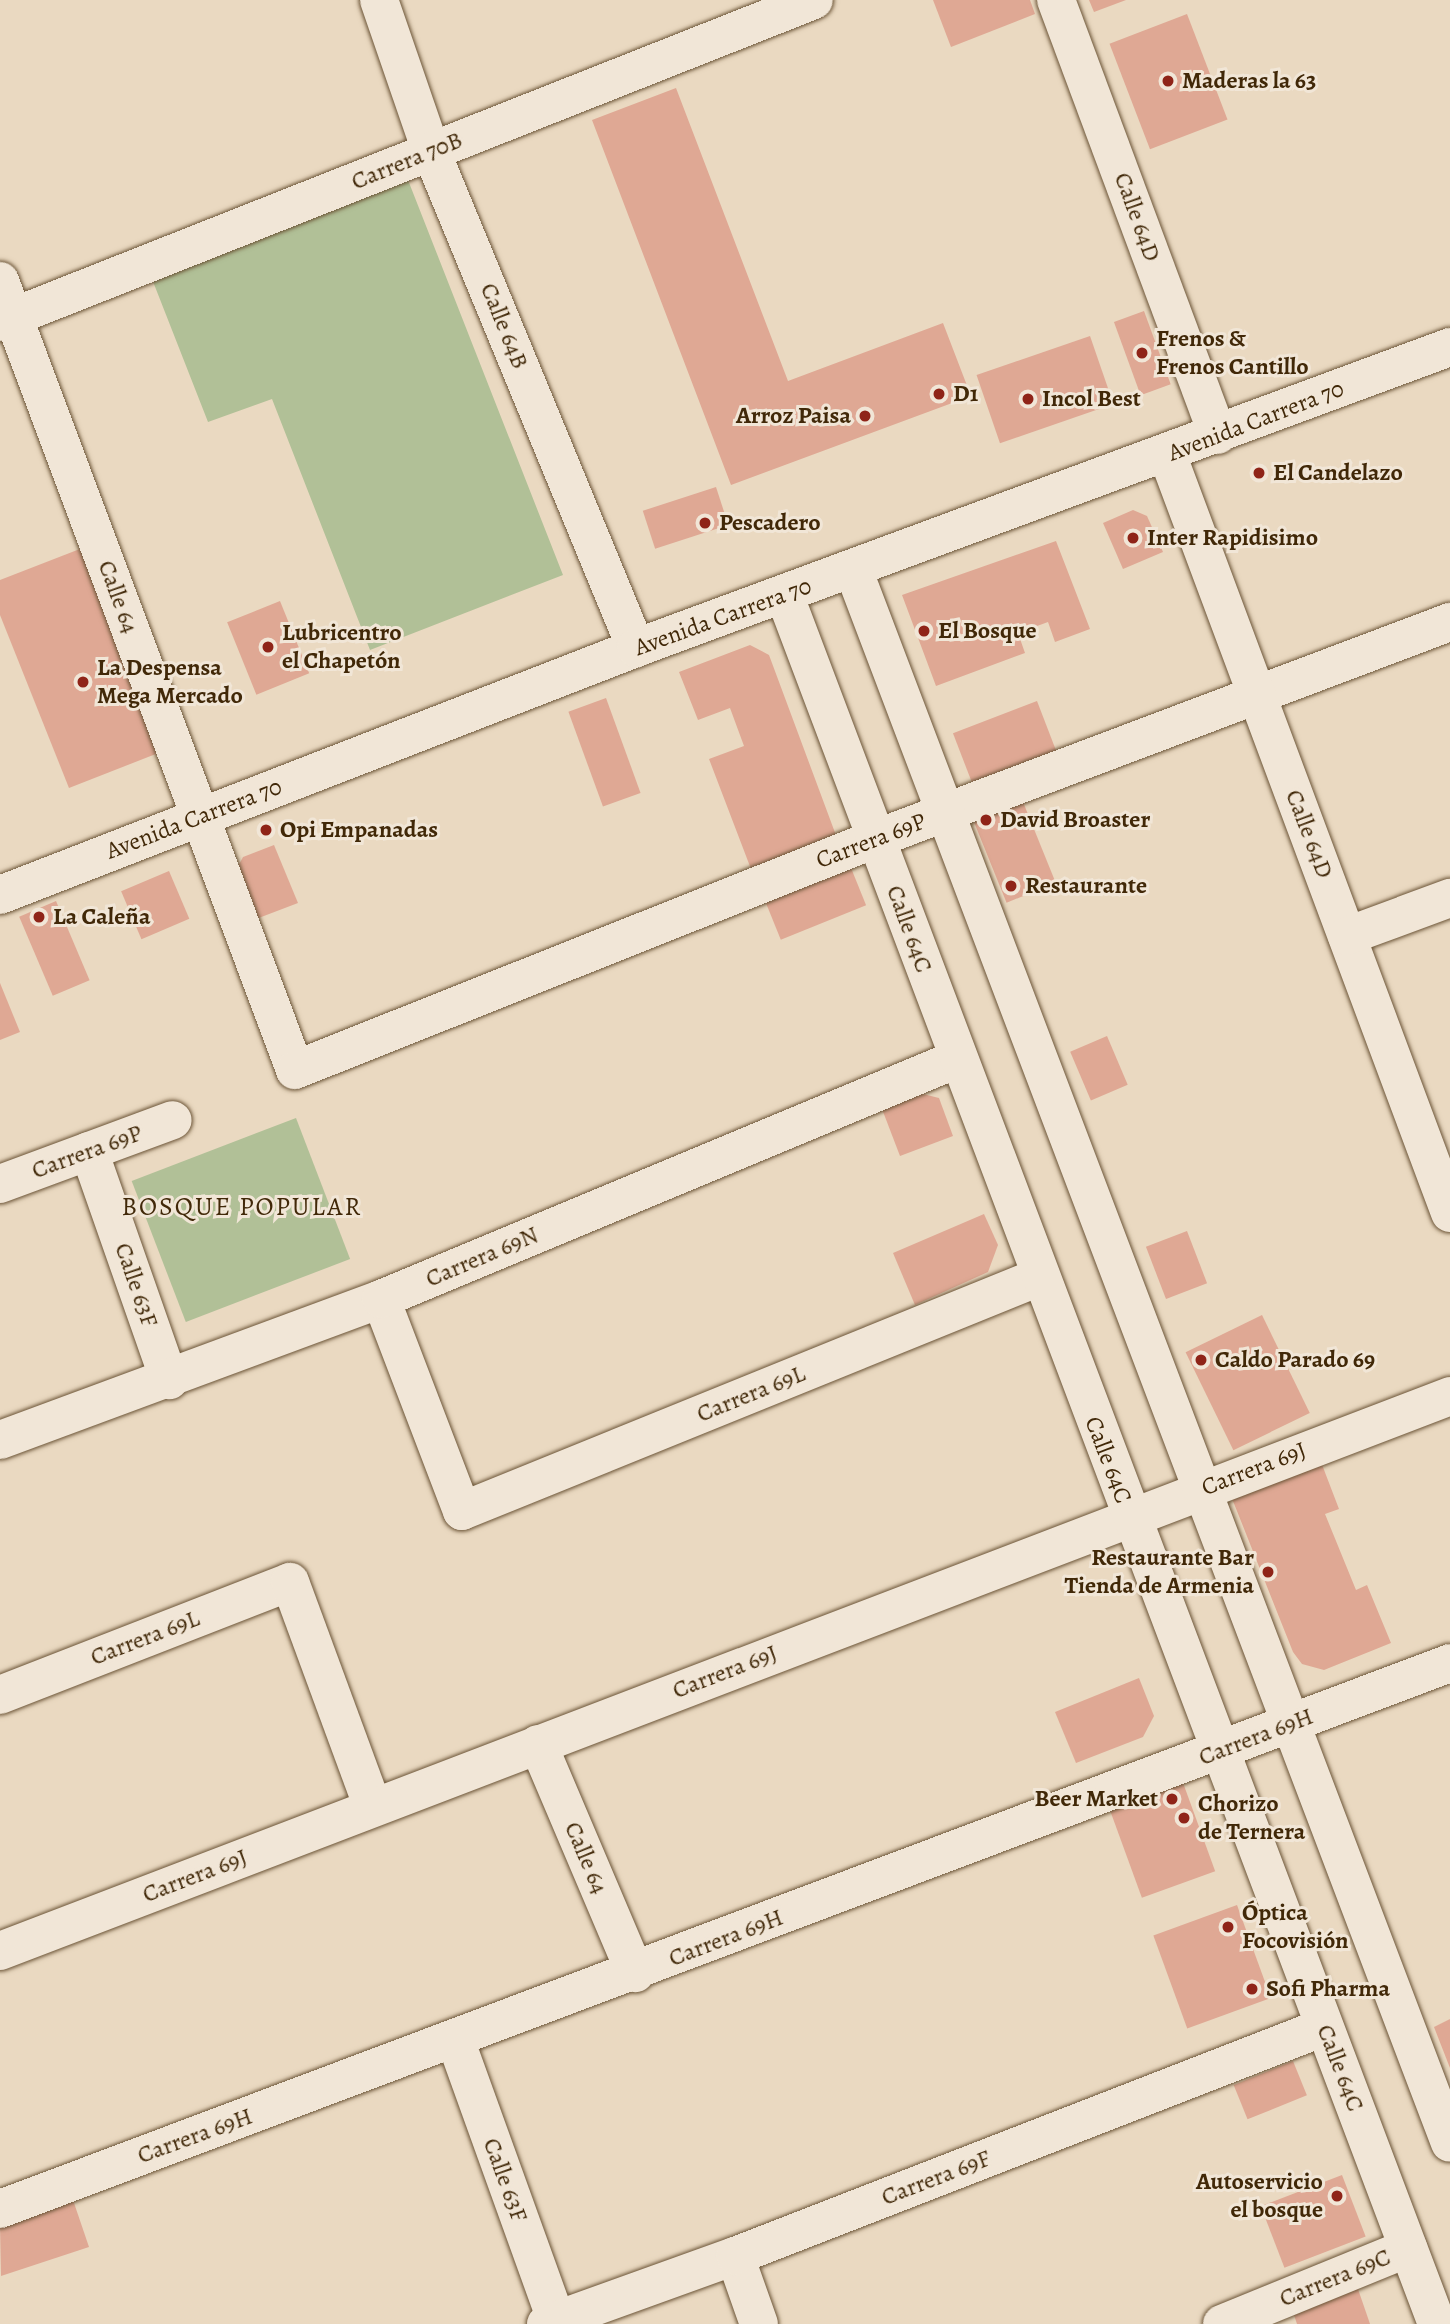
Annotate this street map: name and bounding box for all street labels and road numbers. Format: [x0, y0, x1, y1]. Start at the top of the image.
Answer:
street label: Carrera 70B [347, 126, 467, 196]
street label: Calle 64D [1108, 169, 1166, 265]
street label: Calle 64B [474, 279, 534, 373]
street label: Avenida Carrera 70 [1164, 374, 1348, 468]
street label: Calle 64 [92, 557, 144, 637]
street label: Avenida Carrera 70 [631, 572, 815, 662]
street label: Avenida Carrera 70 [102, 772, 286, 866]
street label: Calle 64D [1279, 786, 1339, 882]
street label: Carrera 69P [812, 807, 930, 875]
street label: Calle 64C [880, 882, 938, 976]
street label: Carrera 69P [28, 1119, 146, 1185]
street label: Carrera 69N [421, 1220, 543, 1294]
street label: Calle 63F [108, 1239, 164, 1331]
street label: Carrera 69L [693, 1359, 809, 1429]
street label: Calle 64C [1078, 1413, 1138, 1507]
street label: Carrera 69J [1198, 1436, 1310, 1502]
street label: Carrera 69L [87, 1604, 203, 1672]
street label: Carrera 69J [669, 1639, 781, 1705]
street label: Carrera 69H [1195, 1702, 1317, 1772]
street label: Calle 64 [558, 1818, 614, 1898]
street label: Carrera 69J [139, 1843, 251, 1909]
street label: Carrera 69H [665, 1903, 787, 1973]
street label: Calle 64C [1310, 2021, 1370, 2115]
street label: Carrera 69H [134, 2102, 256, 2170]
street label: Calle 63F [477, 2134, 533, 2226]
street label: Carrera 69F [877, 2144, 995, 2212]
street label: Carrera 69C [1275, 2243, 1395, 2313]

